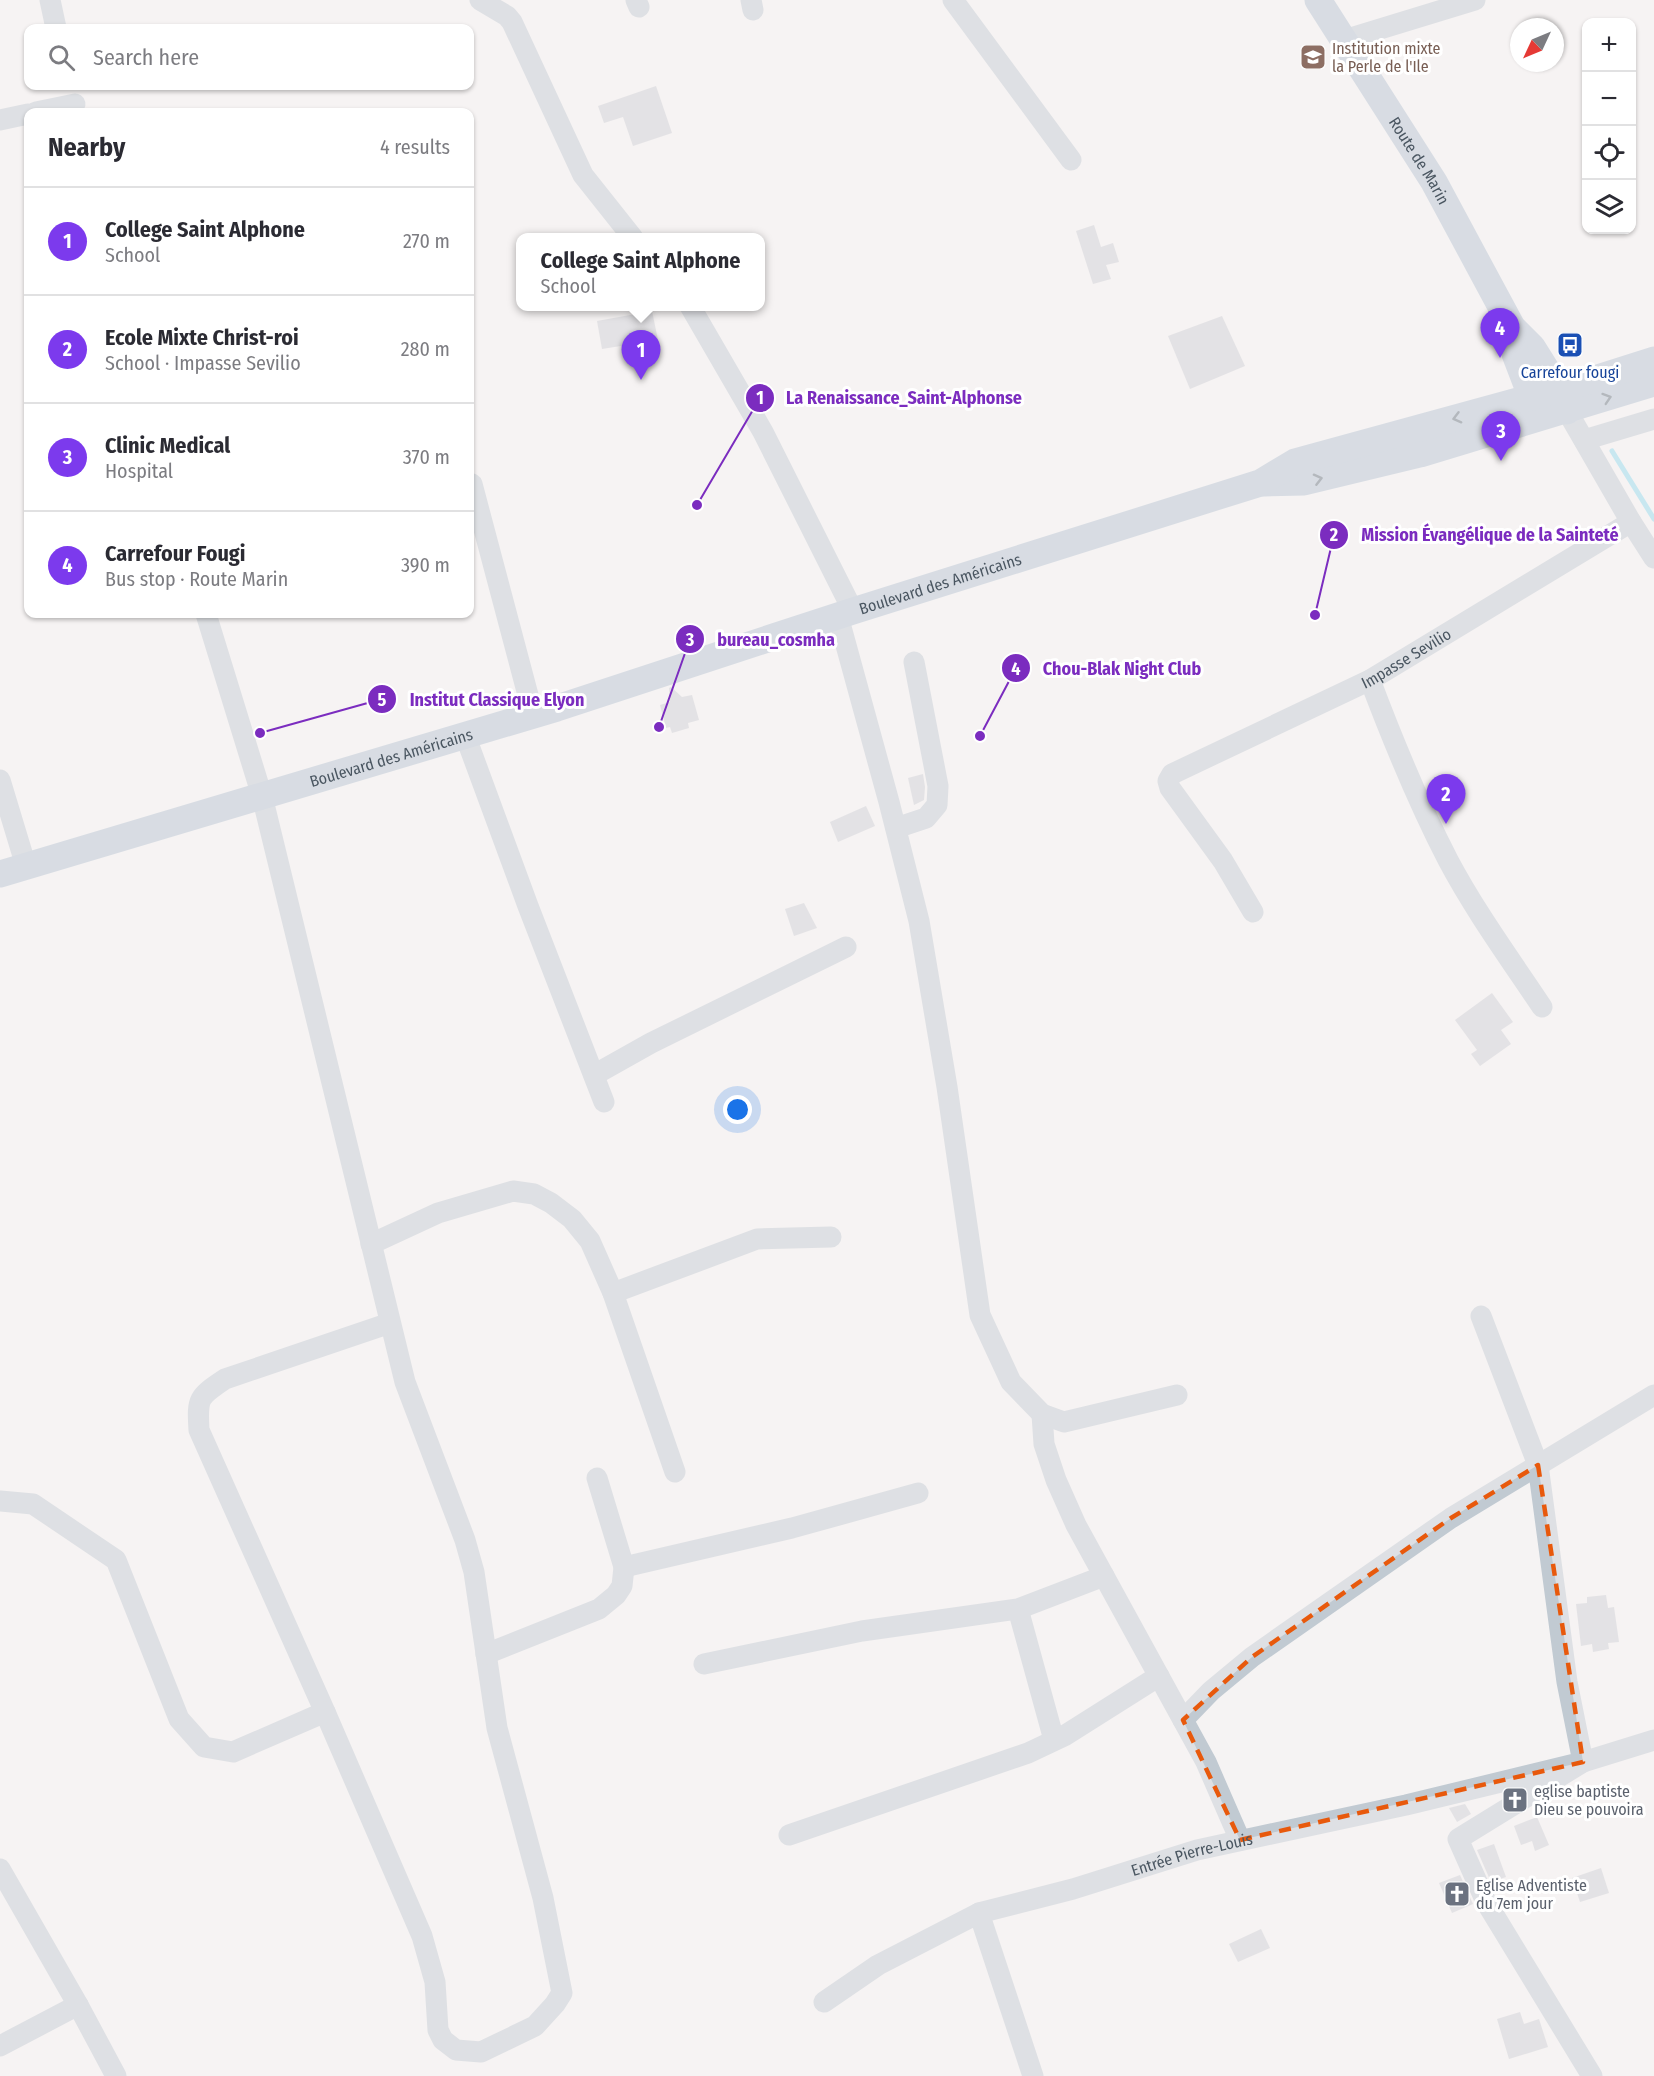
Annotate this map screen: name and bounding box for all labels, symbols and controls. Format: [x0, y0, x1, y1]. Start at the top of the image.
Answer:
north arrow [1510, 18, 1564, 72]
map controls [1582, 18, 1636, 234]
button: + [1582, 18, 1636, 72]
search box [24, 24, 474, 90]
place label: Institution mixte la Perle de l'Ile [1332, 39, 1441, 76]
icon: search [45, 41, 78, 74]
school or university icon: Institution mixte la Perle de l'Ile [1298, 42, 1328, 72]
text: Search here [93, 44, 199, 71]
button: − [1582, 72, 1636, 126]
street label: Route de Marin [1385, 113, 1453, 208]
button: locate [1582, 126, 1636, 180]
text: Nearby [48, 132, 125, 163]
text: 4 results [380, 135, 450, 159]
button: layers [1582, 180, 1636, 234]
text: College Saint Alphone [105, 216, 305, 243]
text: 1 [63, 229, 72, 253]
text: 270 m [403, 229, 450, 253]
popup [516, 233, 765, 311]
text: School [105, 243, 160, 267]
text: College Saint Alphone [541, 247, 740, 274]
text: School [541, 274, 596, 298]
pin: 4 [1480, 308, 1520, 358]
text: Ecole Mixte Christ-roi [105, 324, 299, 351]
pin: 1 [622, 330, 660, 380]
bus stop icon: Carrefour fougi [1555, 330, 1585, 360]
text: 2 [63, 337, 72, 361]
text: 280 m [401, 337, 450, 361]
text: School · Impasse Sevilio [105, 351, 301, 375]
place label: Carrefour fougi [1521, 363, 1619, 382]
callout: La Renaissance_Saint-Alphonse [745, 380, 1034, 416]
text: 1 [756, 387, 764, 409]
text: La Renaissance_Saint-Alphonse [786, 387, 1022, 409]
one-way arrow [1601, 393, 1612, 405]
one-way arrow [1452, 411, 1463, 423]
pin: 3 [1482, 412, 1520, 461]
text: Clinic Medical [105, 432, 230, 459]
text: 3 [63, 445, 72, 469]
text: 370 m [403, 445, 450, 469]
text: Hospital [105, 459, 173, 483]
one-way arrow [1313, 473, 1323, 486]
callout: Mission Évangélique de la Sainteté [1319, 517, 1630, 553]
text: Mission Évangélique de la Sainteté [1361, 523, 1619, 546]
text: 2 [1329, 524, 1338, 546]
text: Carrefour Fougi [105, 540, 245, 567]
street label: Boulevard des Américains [857, 550, 1024, 619]
text: 4 [62, 553, 73, 577]
text: 390 m [401, 553, 450, 577]
text: Bus stop · Route Marin [105, 567, 288, 591]
callout: bureau_cosmha [675, 621, 847, 657]
street label: Impasse Sevilio [1358, 624, 1455, 693]
text: 3 [685, 629, 695, 651]
text: bureau_cosmha [717, 629, 835, 651]
callout: Chou-Blak Night Club [1001, 650, 1213, 686]
text: 4 [1011, 658, 1021, 680]
text: Chou-Blak Night Club [1043, 658, 1201, 680]
callout: Institut Classique Elyon [367, 681, 596, 717]
text: 5 [378, 689, 387, 711]
text: Institut Classique Elyon [410, 689, 584, 711]
street label: Boulevard des Américains [307, 725, 475, 791]
pin: 2 [1426, 774, 1466, 824]
your location [723, 1095, 752, 1124]
place label: eglise baptiste Dieu se pouvoira [1534, 1782, 1644, 1819]
church icon: eglise baptiste Dieu se pouvoira [1500, 1785, 1530, 1815]
street label: Entrée Pierre-Louis [1129, 1829, 1254, 1880]
place label: Eglise Adventiste du 7em jour [1476, 1876, 1587, 1913]
church icon: Eglise Adventiste du 7em jour [1442, 1879, 1472, 1909]

